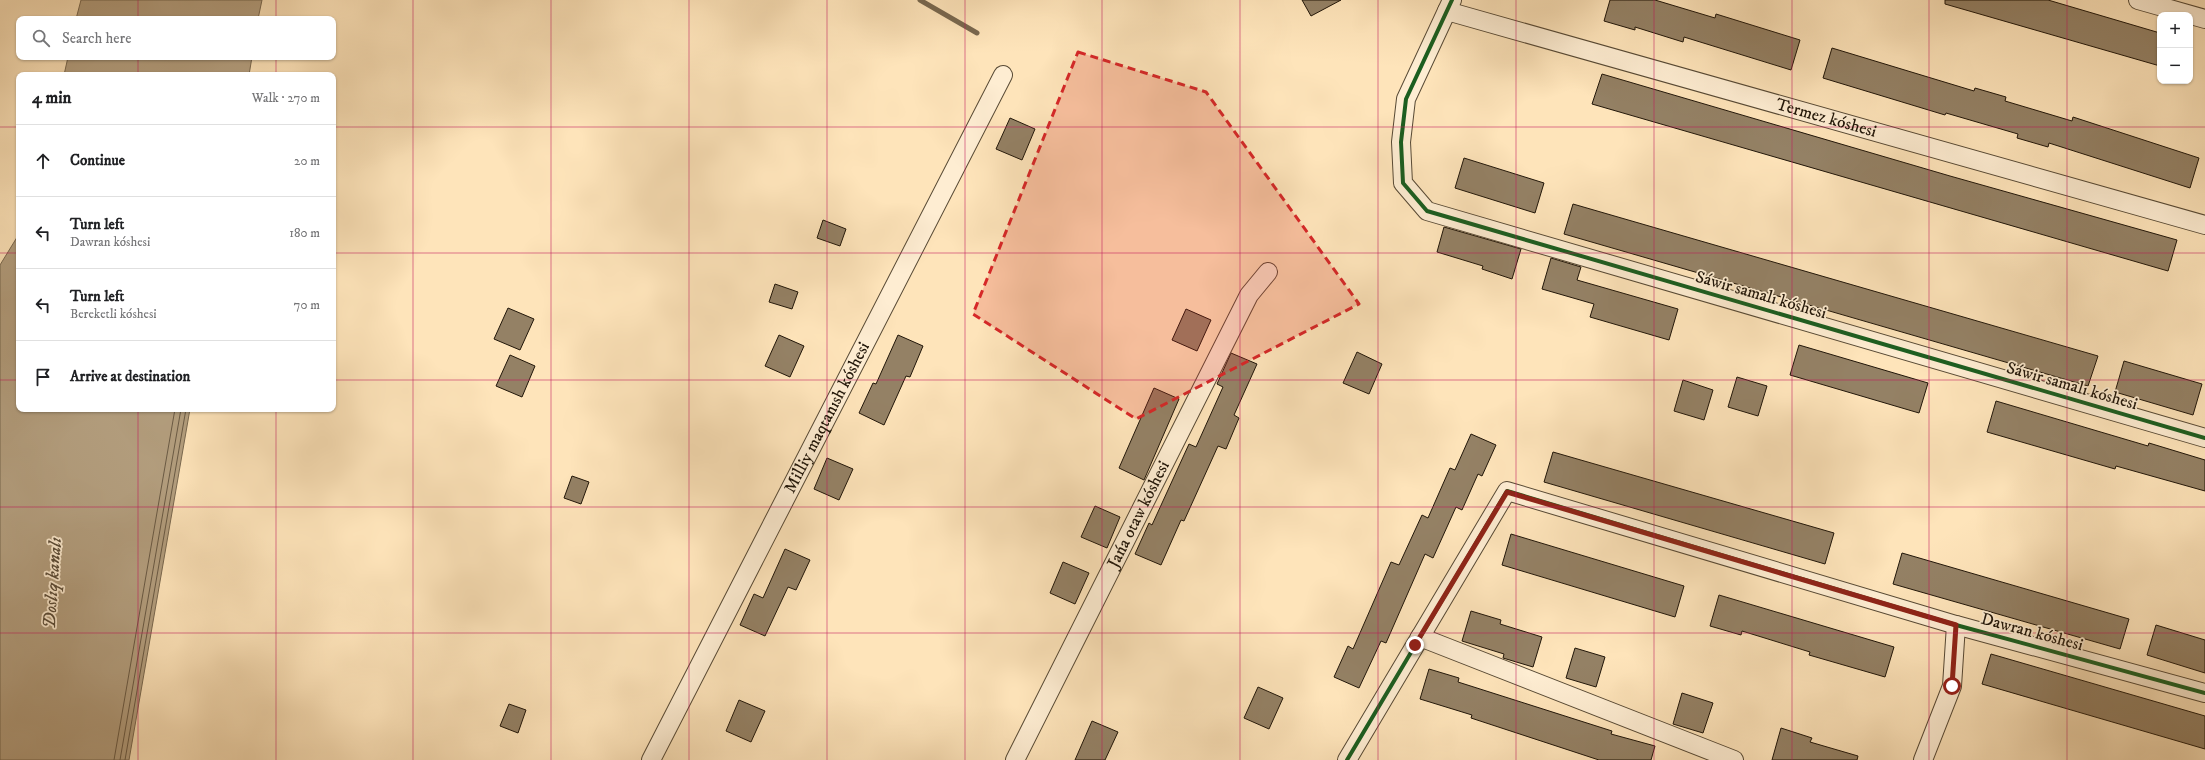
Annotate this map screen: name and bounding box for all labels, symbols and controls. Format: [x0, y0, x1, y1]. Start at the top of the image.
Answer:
map controls [2157, 12, 2193, 84]
button: + [2157, 12, 2193, 48]
search box [16, 16, 336, 60]
icon: search [30, 27, 52, 49]
text: Search here [62, 29, 131, 48]
button: − [2157, 48, 2193, 84]
text: 4 min [32, 87, 71, 109]
text: Walk · 270 m [252, 90, 320, 106]
street label: Termez kóshesi [1773, 93, 1879, 143]
icon: ahead [32, 150, 54, 172]
text: Continue [70, 151, 125, 170]
text: 20 m [294, 153, 320, 169]
text: Turn left [70, 215, 124, 234]
icon: left [32, 222, 54, 244]
text: 180 m [289, 225, 320, 241]
text: Dawran kóshesi [70, 234, 150, 250]
street label: Sáwir samalı kóshesi [1693, 266, 1829, 324]
text: Turn left [70, 287, 124, 306]
icon: left [32, 294, 54, 316]
text: 70 m [294, 297, 320, 313]
text: Bereketli kóshesi [70, 306, 157, 322]
street label: Milliy maqtanısh kóshesi [779, 338, 875, 497]
street label: Sáwir samalı kóshesi [2004, 357, 2140, 415]
icon: arrive [32, 366, 54, 388]
text: Arrive at destination [70, 367, 190, 386]
street label: Jańa otaw kóshesi [1102, 457, 1175, 573]
water label: Doslıq kanalı [39, 536, 67, 629]
street label: Dawran kóshesi [1978, 608, 2086, 656]
route end [1406, 636, 1424, 654]
route start [1943, 677, 1961, 695]

